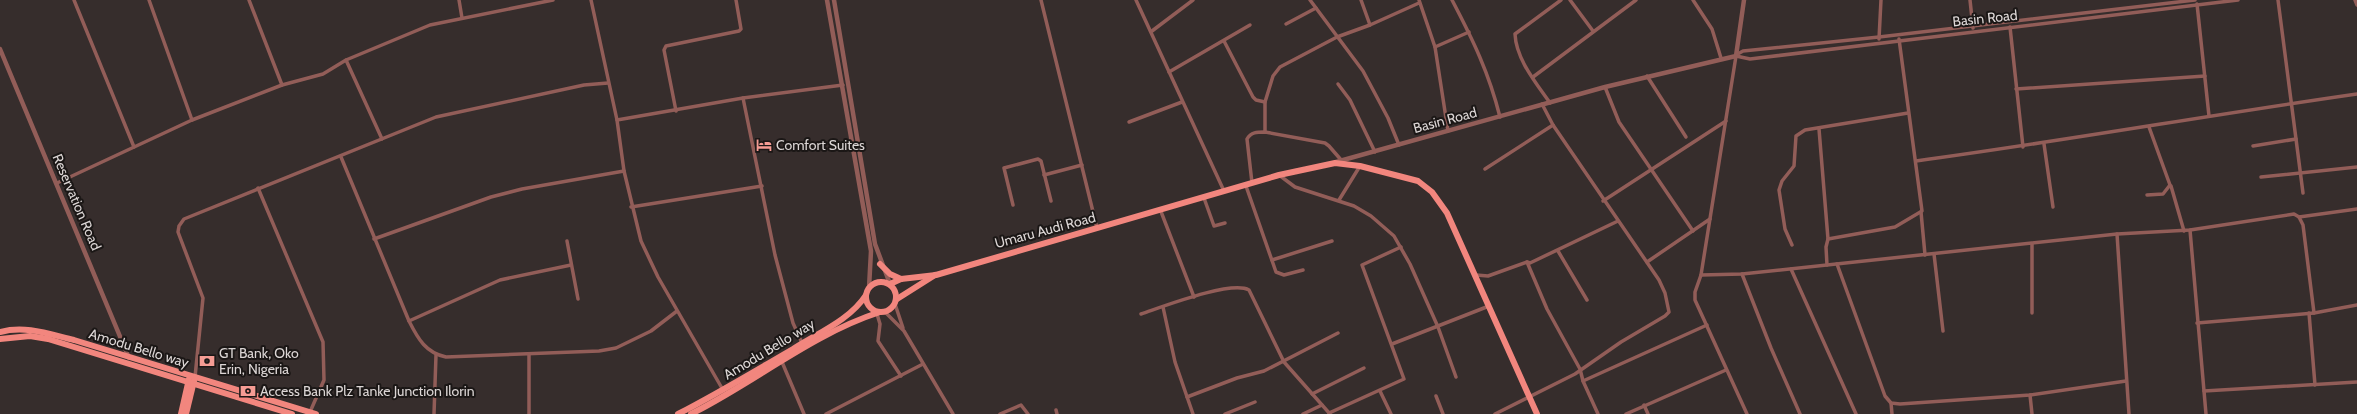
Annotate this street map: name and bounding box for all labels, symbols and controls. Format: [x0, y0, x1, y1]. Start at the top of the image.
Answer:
street label: Basin Road [1952, 6, 2018, 30]
street label: Basin Road [1411, 103, 1479, 137]
hotel icon: Comfort Suites [755, 136, 773, 154]
place label: Comfort Suites [776, 136, 865, 154]
street label: Reservation Road [49, 151, 105, 253]
street label: Umaru Audi Road [993, 208, 1097, 252]
street label: Amodu Bello way [720, 315, 818, 383]
street label: Amodu Bello way [87, 324, 191, 372]
place label: GT Bank, Oko Erin, Nigeria [219, 344, 299, 378]
bank icon: GT Bank, Oko Erin, Nigeria [198, 352, 216, 370]
bank icon: Access Bank Plz Tanke Junction Ilorin [239, 382, 257, 400]
place label: Access Bank Plz Tanke Junction Ilorin [260, 382, 475, 400]

